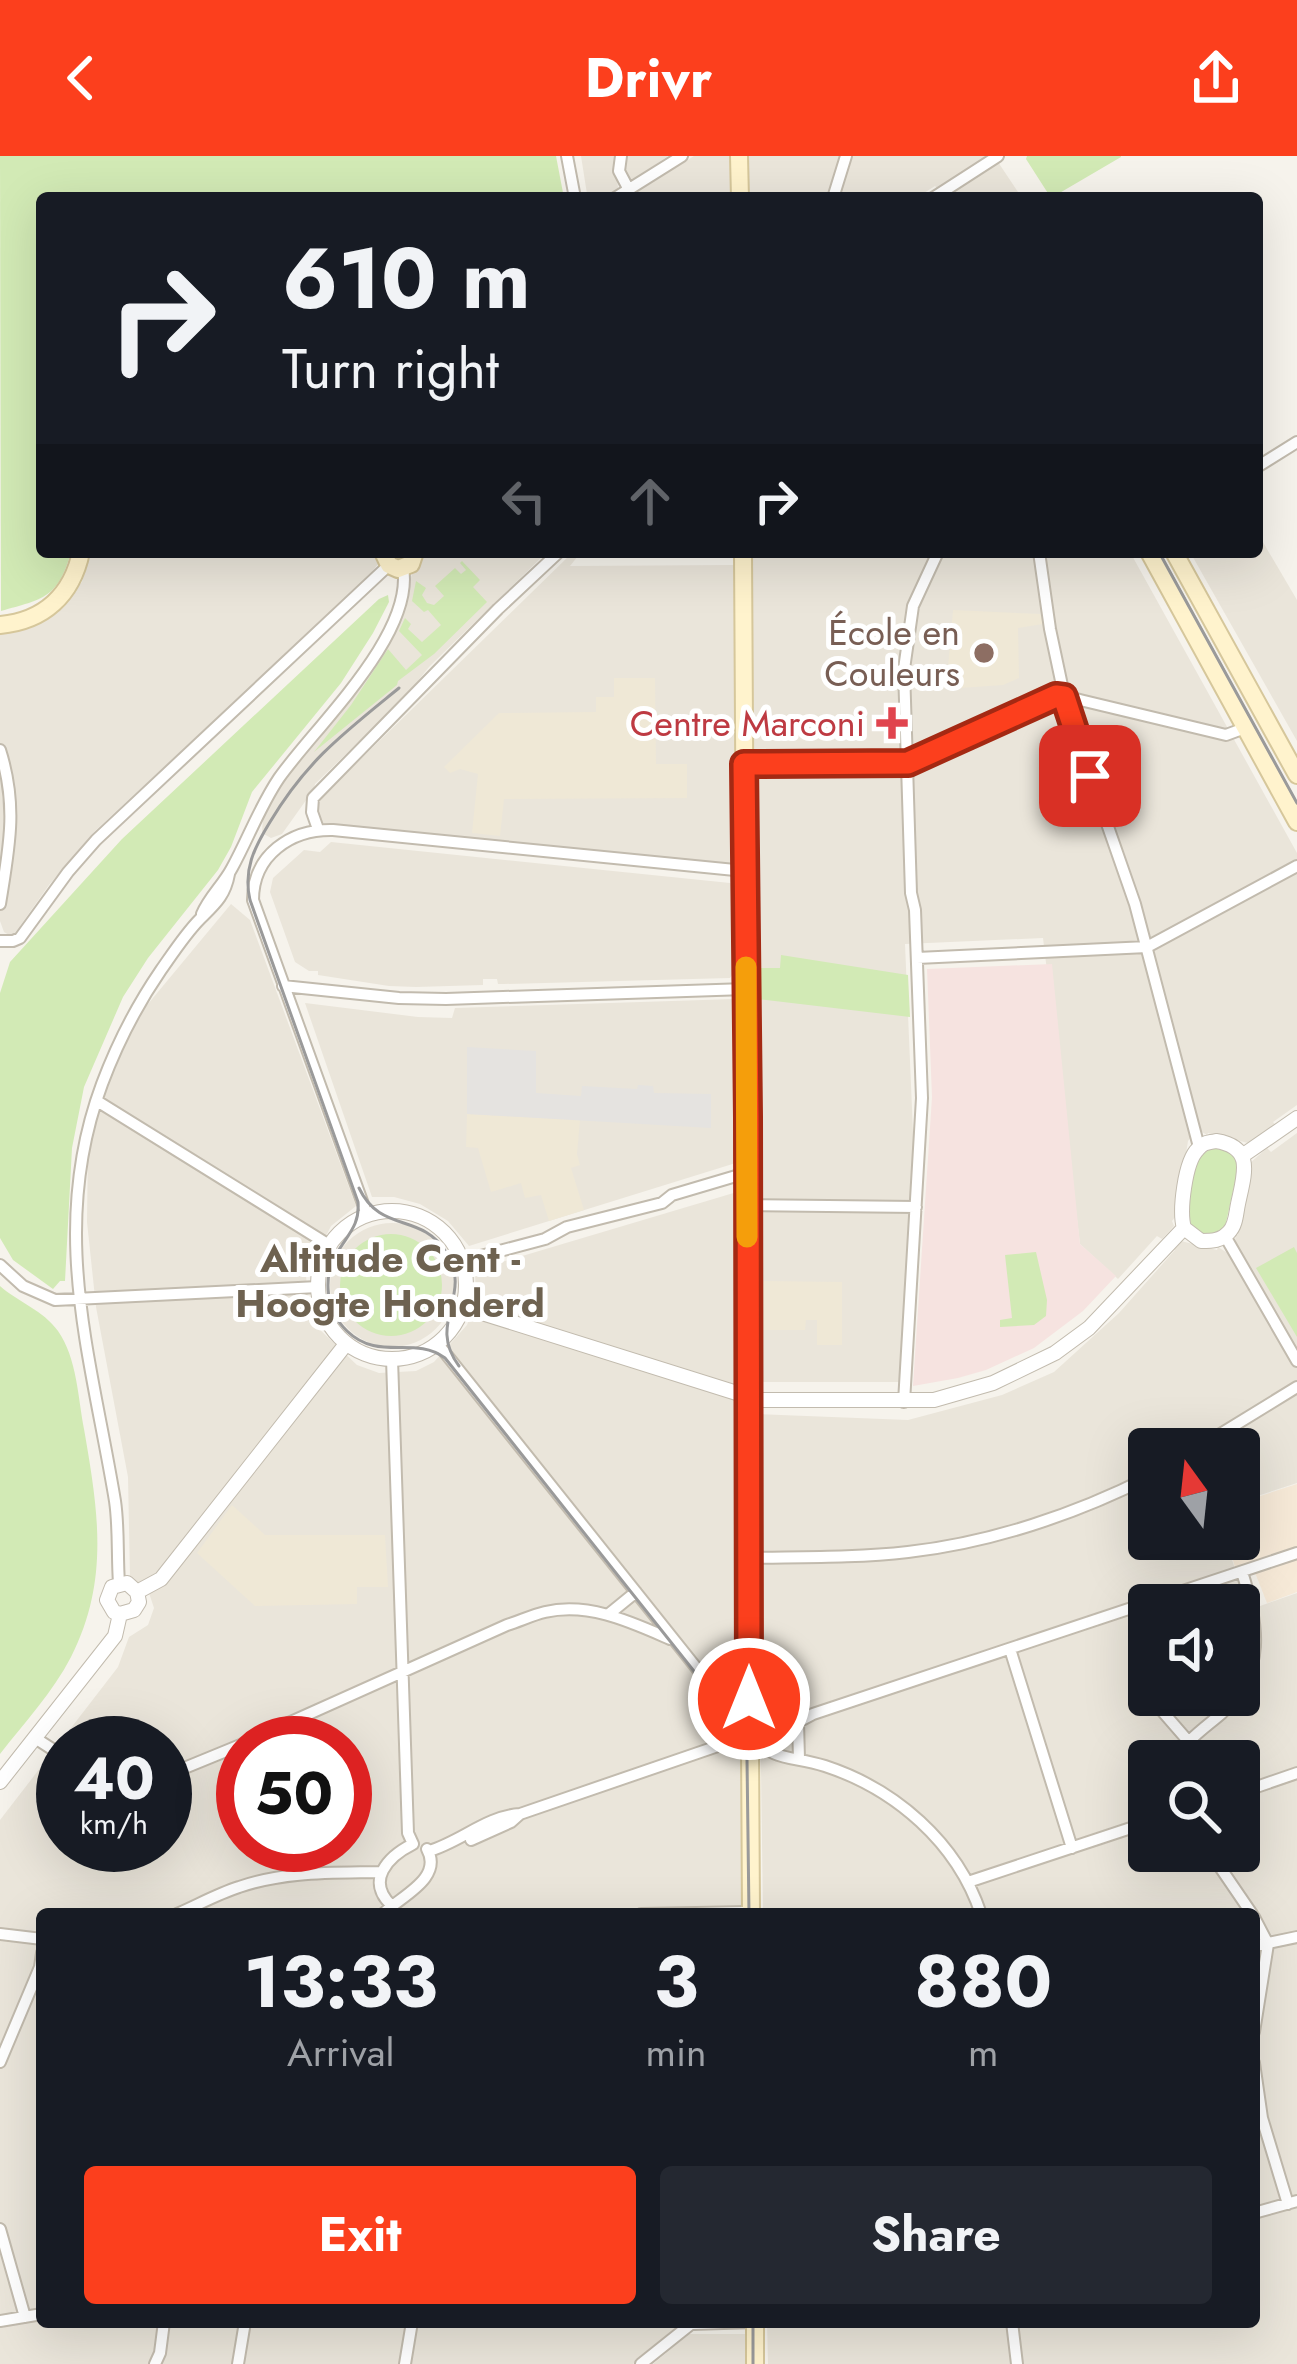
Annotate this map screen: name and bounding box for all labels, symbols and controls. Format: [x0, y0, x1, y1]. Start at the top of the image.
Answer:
text: Drivr [585, 39, 712, 117]
icon: back [48, 45, 114, 111]
icon: share [1183, 45, 1249, 111]
text: 610 m [282, 218, 531, 340]
icon: right [84, 240, 240, 396]
text: Turn right [282, 330, 499, 408]
icon: left [491, 468, 557, 534]
icon: ahead [617, 468, 683, 534]
icon: right [743, 468, 809, 534]
place label: École en Couleurs [824, 606, 960, 699]
marker: École en Couleurs [971, 640, 997, 666]
place label: Centre Marconi [630, 697, 865, 749]
marker: Centre Marconi [876, 707, 908, 739]
pin [1039, 725, 1141, 827]
icon: arrive [1057, 743, 1123, 809]
district label: Altitude Cent - Hoogte Honderd [235, 1230, 545, 1332]
north arrow [1128, 1428, 1260, 1560]
map controls [1128, 1428, 1260, 1872]
button: sound [1128, 1584, 1260, 1716]
position arrow [686, 1636, 812, 1762]
speed limit sign: 50 [216, 1716, 372, 1872]
text: 40 [73, 1735, 155, 1822]
button: search [1128, 1740, 1260, 1872]
text: km/h [80, 1802, 148, 1845]
text: 13:33 [244, 1930, 438, 2034]
text: 3 [654, 1930, 698, 2034]
text: 880 [914, 1930, 1052, 2034]
text: Arrival [287, 2024, 395, 2081]
text: min [645, 2024, 707, 2081]
text: m [968, 2024, 998, 2081]
button: Exit [84, 2166, 636, 2304]
button: Share [660, 2166, 1212, 2304]

